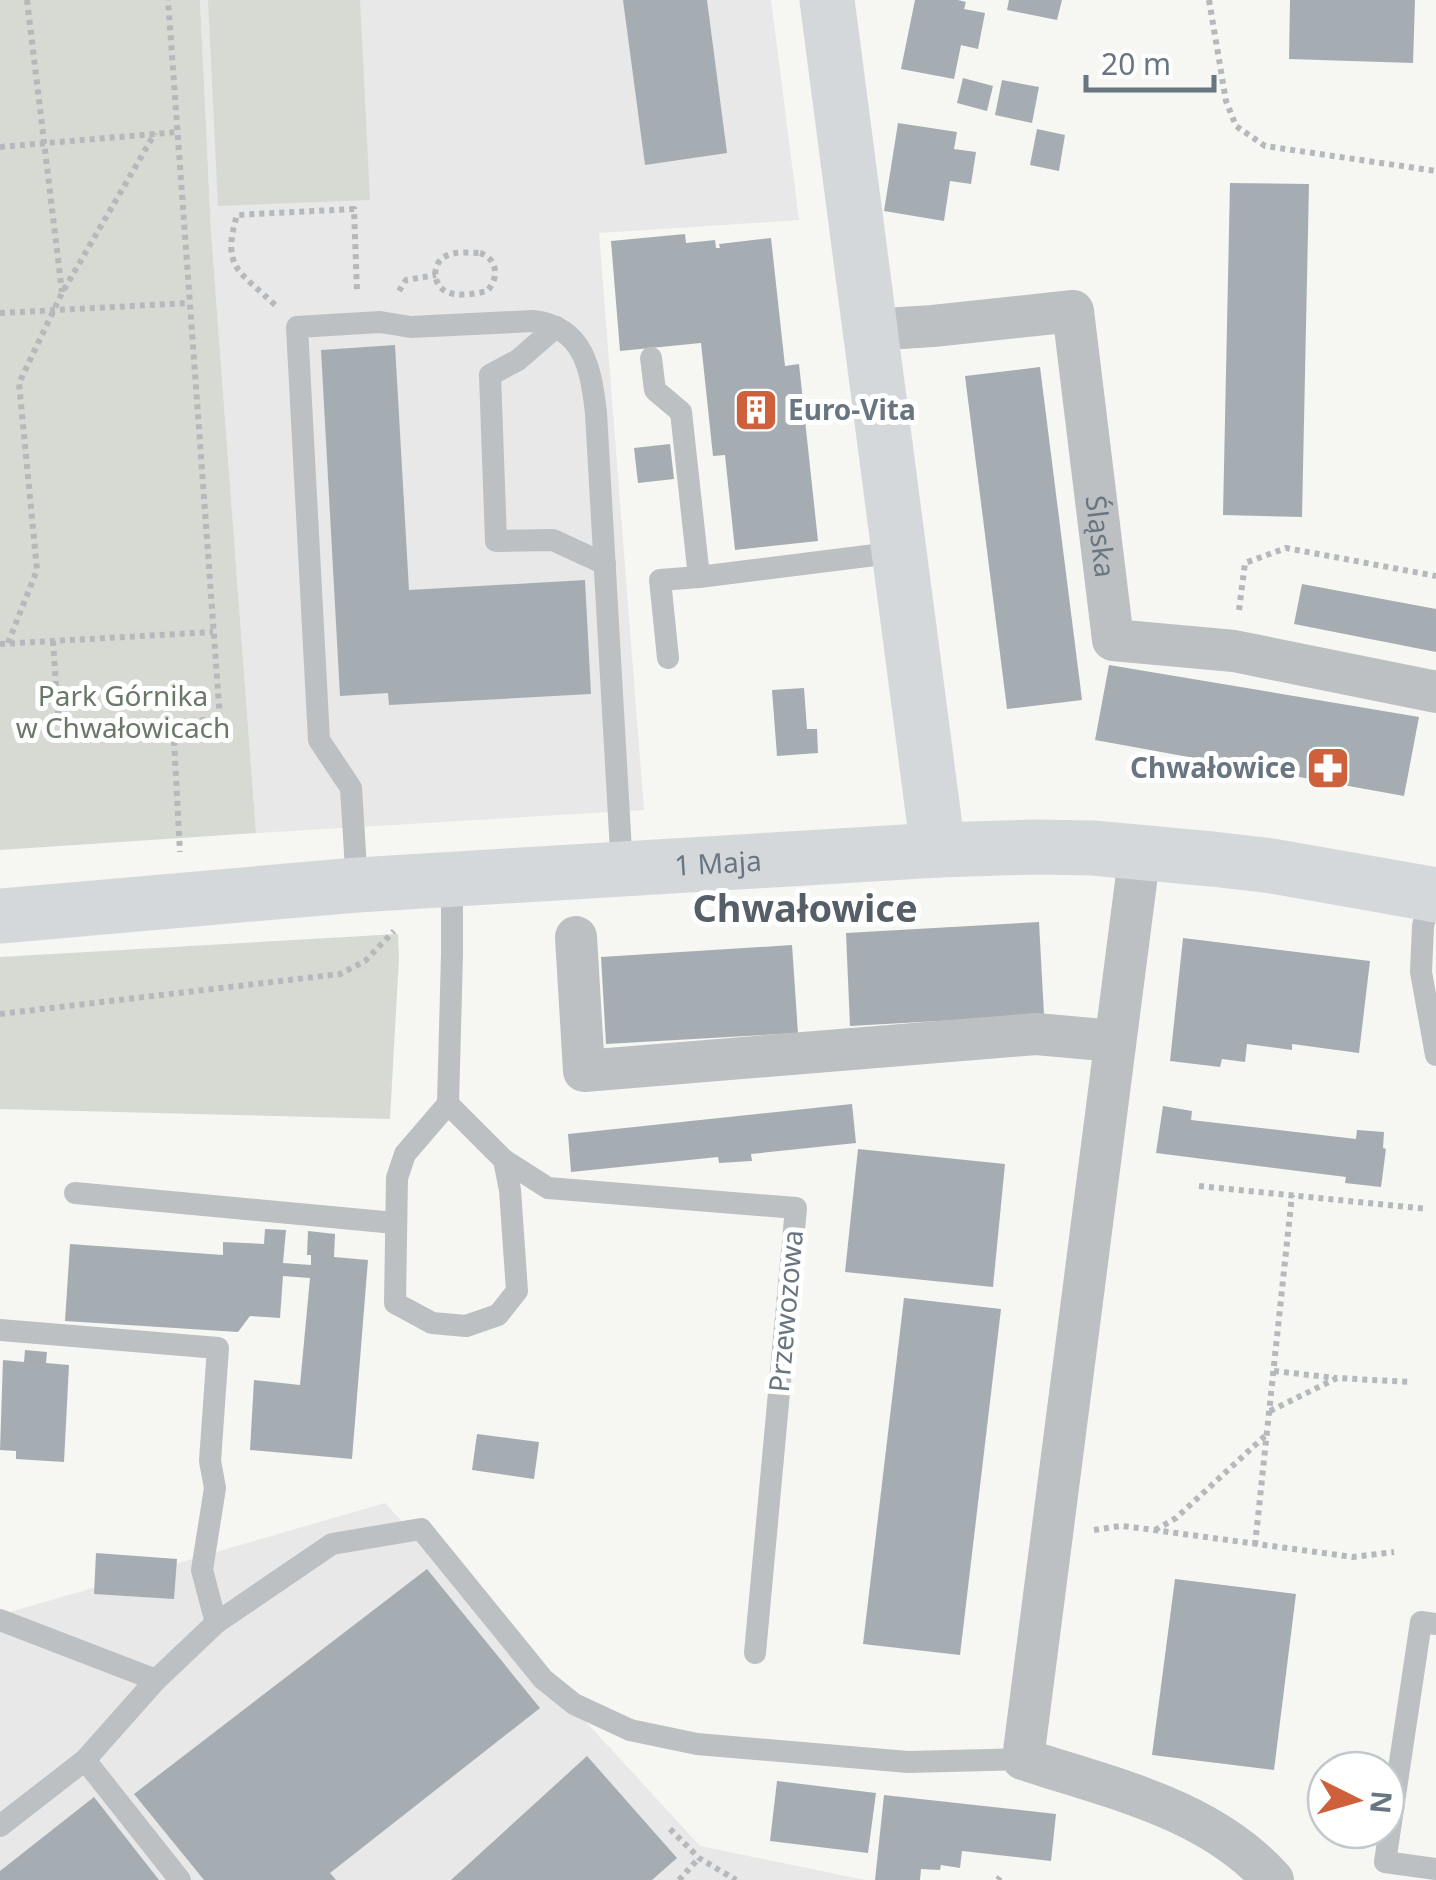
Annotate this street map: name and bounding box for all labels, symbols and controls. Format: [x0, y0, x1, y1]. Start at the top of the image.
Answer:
scale bar [1086, 30, 1214, 92]
text: 20 m [1101, 43, 1171, 84]
building icon: Euro-Vita [733, 387, 779, 433]
place label: Euro-Vita [788, 390, 916, 428]
street label: Śląska [1078, 493, 1125, 579]
park label: Park Górnika w Chwałowicach [16, 676, 230, 746]
pharmacy icon: Chwałowice [1305, 745, 1351, 791]
place label: Chwałowice [1130, 748, 1296, 786]
street label: 1 Maja [673, 841, 763, 884]
district label: Chwałowice [692, 881, 918, 933]
street label: Przewozowa [759, 1228, 811, 1394]
north arrow [1306, 1750, 1406, 1850]
text: N [1362, 1789, 1402, 1815]

